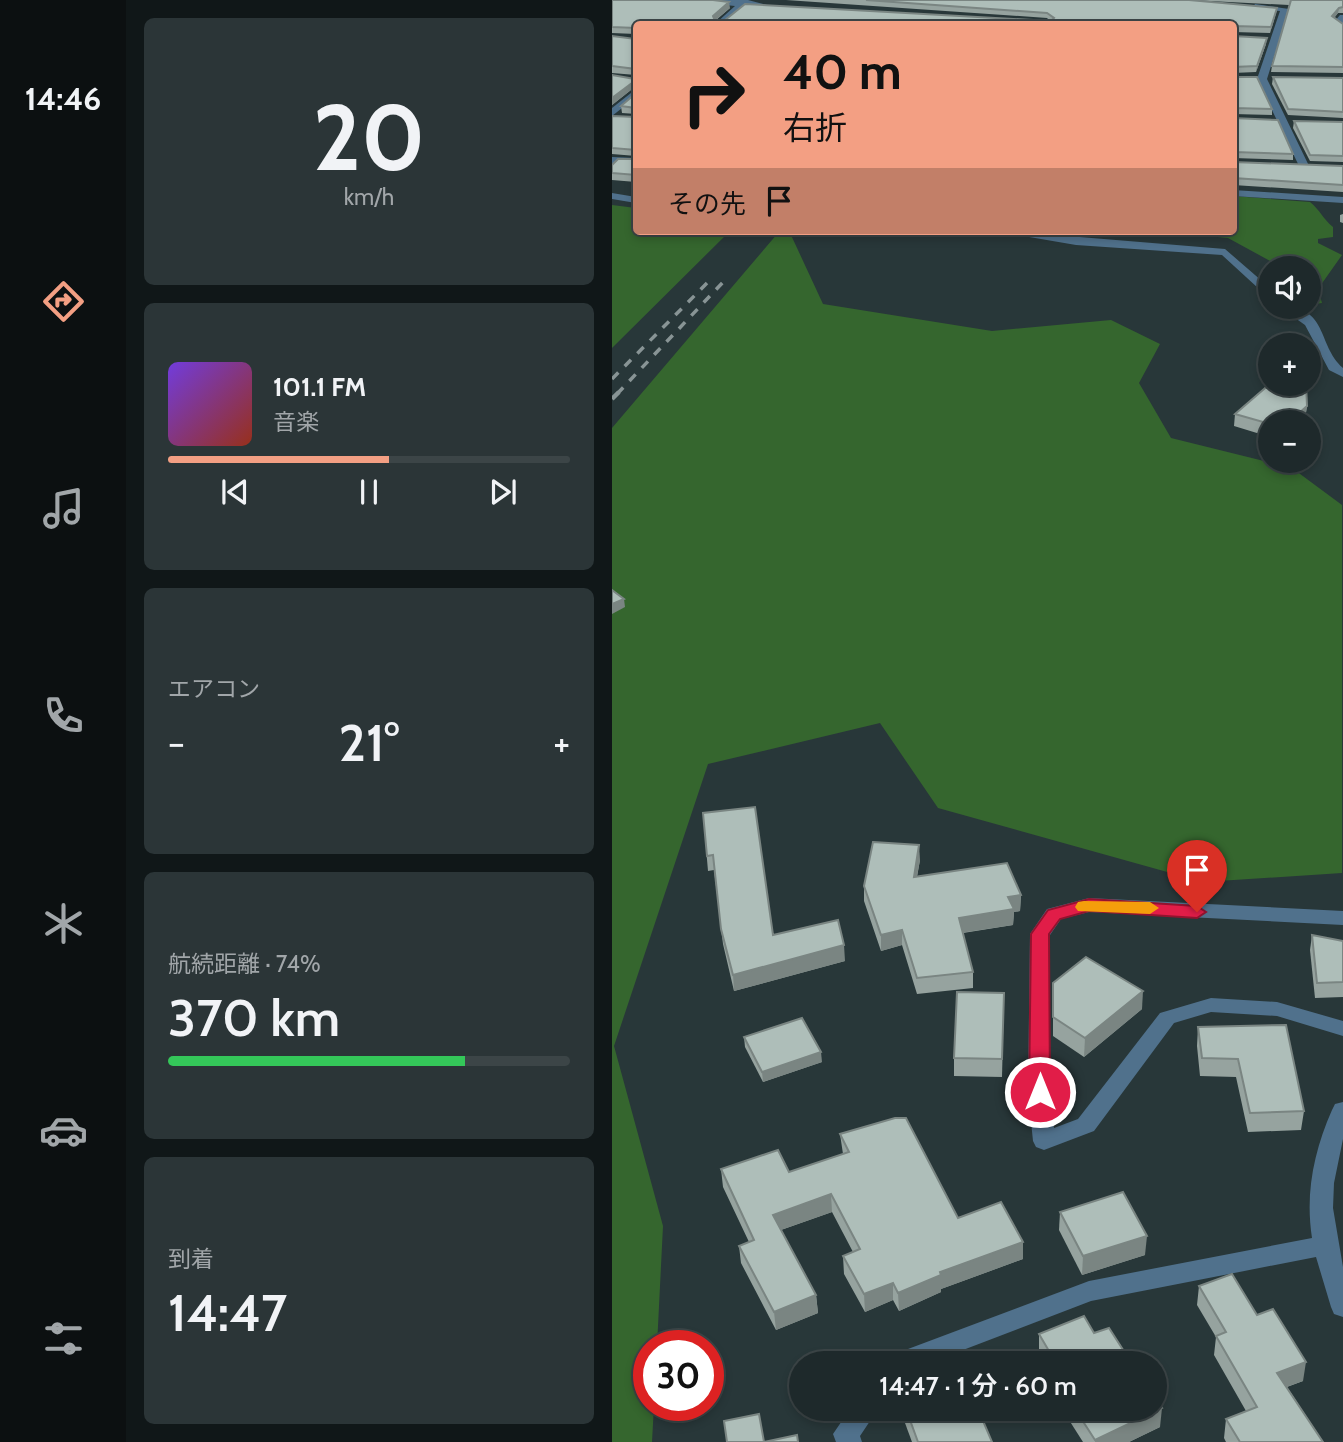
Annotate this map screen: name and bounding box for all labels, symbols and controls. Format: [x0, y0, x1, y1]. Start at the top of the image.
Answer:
text: 40 m [783, 42, 902, 101]
icon: right [668, 49, 759, 140]
text: 14:46 [25, 79, 101, 118]
text: 20 [313, 82, 425, 193]
text: 右折 [783, 108, 847, 147]
icon: arrive [760, 182, 798, 220]
text: km/h [344, 183, 394, 211]
text: その先 [668, 188, 746, 220]
map controls [1258, 256, 1321, 473]
button: sound [1258, 256, 1321, 319]
icon: directions [39, 277, 88, 326]
button: + [1258, 333, 1321, 396]
text: 101.1 FM [273, 371, 366, 403]
text: 音楽 [273, 408, 319, 436]
button: − [1258, 410, 1321, 473]
icon: previous [216, 473, 254, 511]
icon: pause [350, 473, 388, 511]
icon: next [484, 473, 522, 511]
icon: music [39, 484, 88, 533]
text: エアコン [168, 675, 260, 703]
icon: phone [39, 691, 88, 740]
text: 21° [339, 711, 399, 774]
text: − [168, 719, 185, 766]
text: + [553, 719, 570, 766]
pin [1167, 840, 1227, 912]
icon: arrive [1178, 851, 1216, 889]
icon: climate [39, 899, 88, 948]
text: 航続距離 · 74% [168, 950, 321, 978]
text: 370 km [168, 986, 340, 1049]
position arrow [1003, 1055, 1077, 1129]
icon: car [39, 1106, 88, 1155]
text: 到着 [168, 1245, 214, 1273]
text: 14:47 [168, 1281, 287, 1344]
icon: filters [39, 1314, 88, 1363]
speed limit sign: 30 [633, 1330, 724, 1421]
text: 14:47 · 1 分 · 60 m [879, 1370, 1077, 1402]

